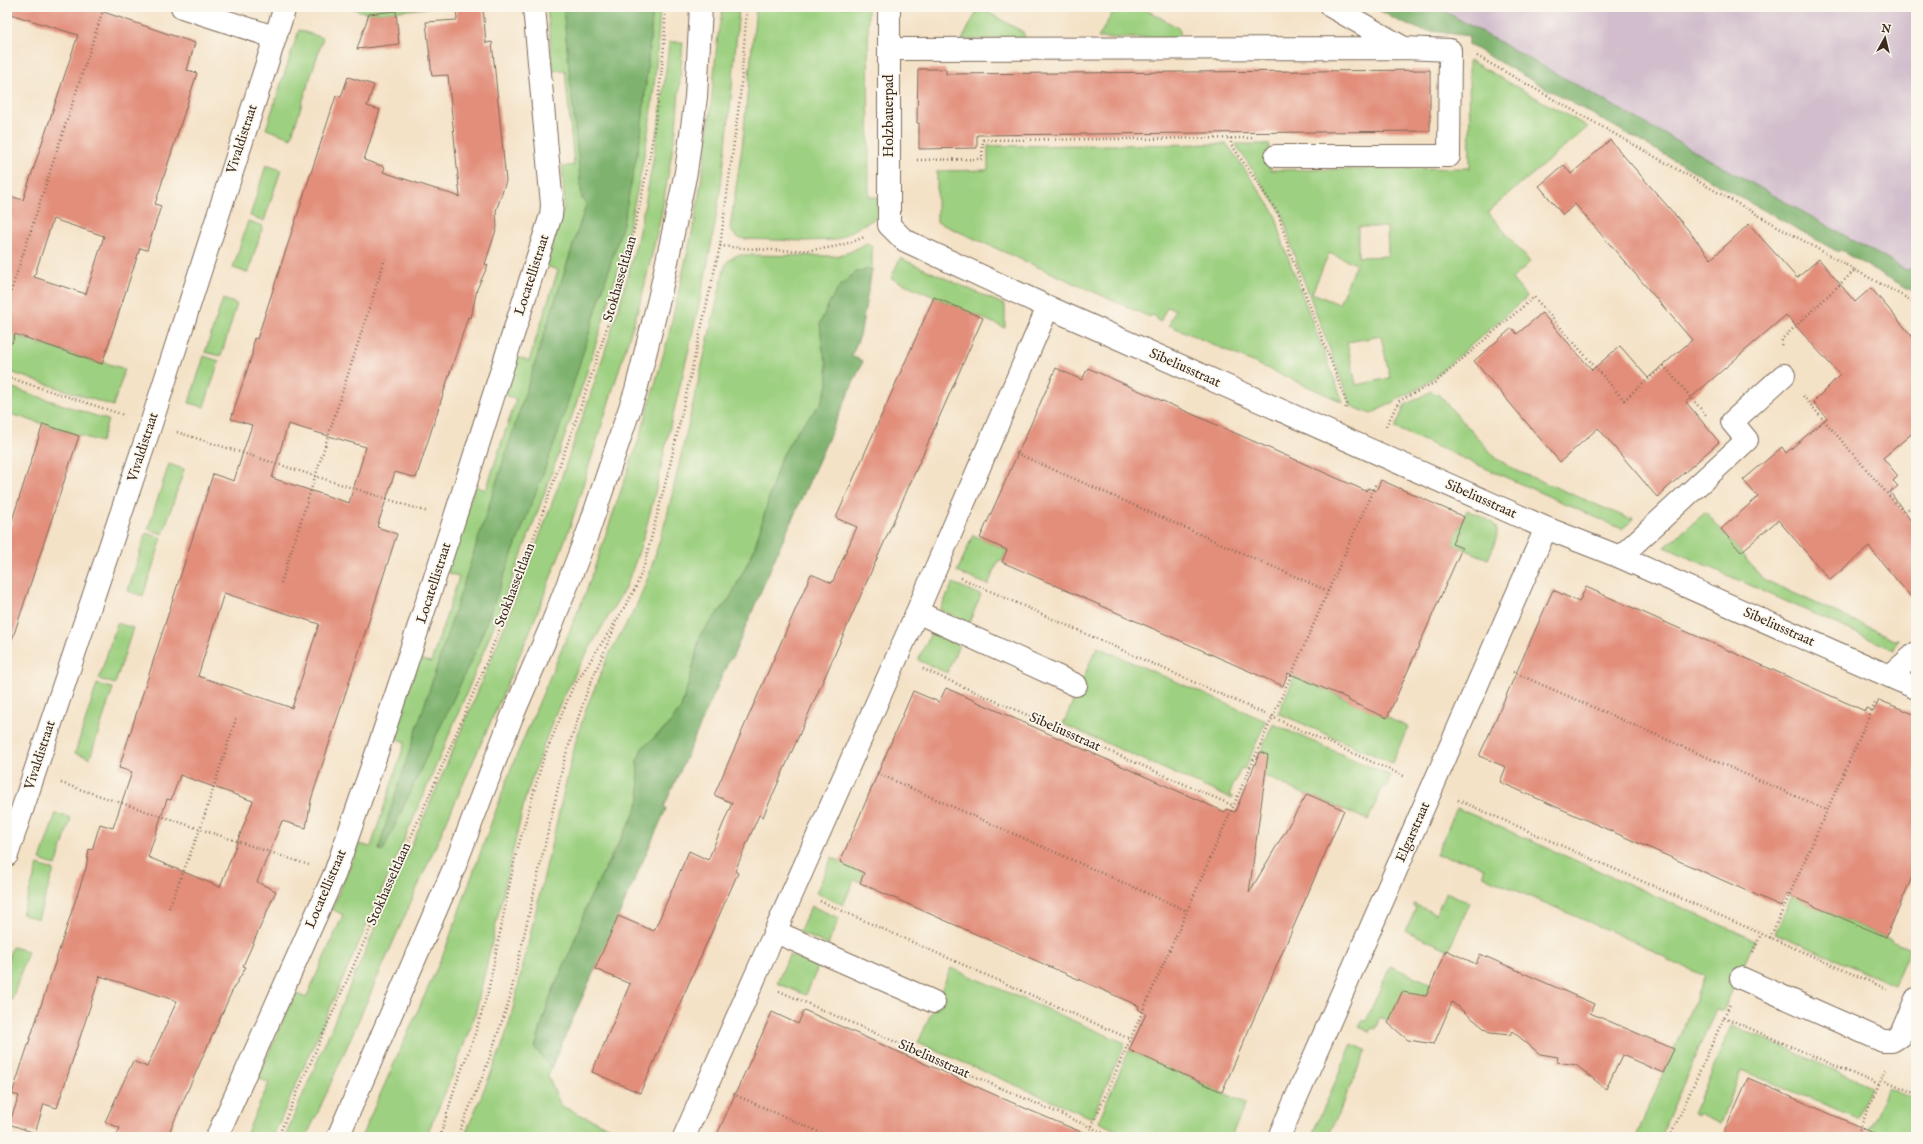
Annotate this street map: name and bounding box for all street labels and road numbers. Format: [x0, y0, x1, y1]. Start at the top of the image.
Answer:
street label: Holzbauerpad [880, 74, 898, 158]
street label: Vivaldistraat [222, 102, 262, 177]
street label: Locatellistraat [510, 232, 554, 318]
street label: Stokhasseltlaan [599, 233, 641, 324]
street label: Sibeliusstraat [1147, 344, 1224, 392]
street label: Vivaldistraat [123, 410, 163, 485]
street label: Sibeliusstraat [1443, 475, 1520, 523]
street label: Locatellistraat [412, 540, 456, 626]
street label: Stokhasseltlaan [491, 540, 539, 630]
street label: Sibeliusstraat [1741, 603, 1818, 651]
street label: Sibeliusstraat [1027, 708, 1104, 756]
street label: Vivaldistraat [20, 718, 60, 793]
street label: Elgarstraat [1392, 799, 1434, 865]
street label: Stokhasseltlaan [363, 839, 415, 928]
street label: Locatellistraat [301, 847, 351, 931]
street label: Sibeliusstraat [896, 1035, 973, 1083]

